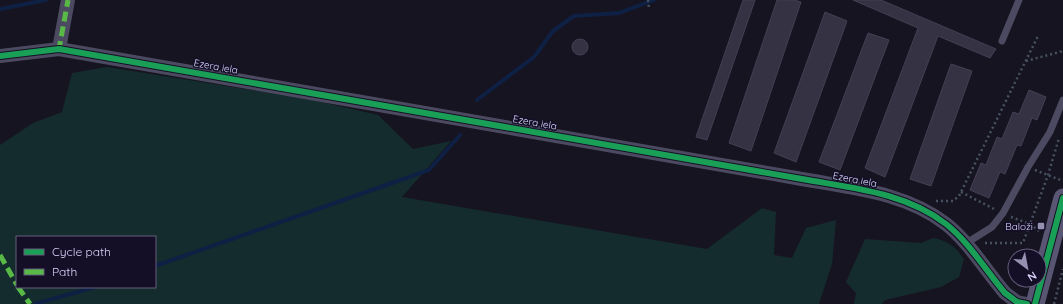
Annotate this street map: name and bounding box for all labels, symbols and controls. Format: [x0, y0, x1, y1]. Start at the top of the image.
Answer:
street label: Ezera iela [193, 56, 239, 77]
street label: Ezera iela [512, 112, 558, 133]
street label: Ezera iela [832, 169, 878, 190]
place label: Baloži [1005, 220, 1033, 233]
marker: Baloži [1036, 221, 1046, 231]
legend [16, 236, 156, 288]
text: Cycle path [52, 244, 111, 259]
north arrow [1007, 248, 1047, 288]
text: Path [52, 264, 77, 279]
text: N [1025, 268, 1039, 285]

